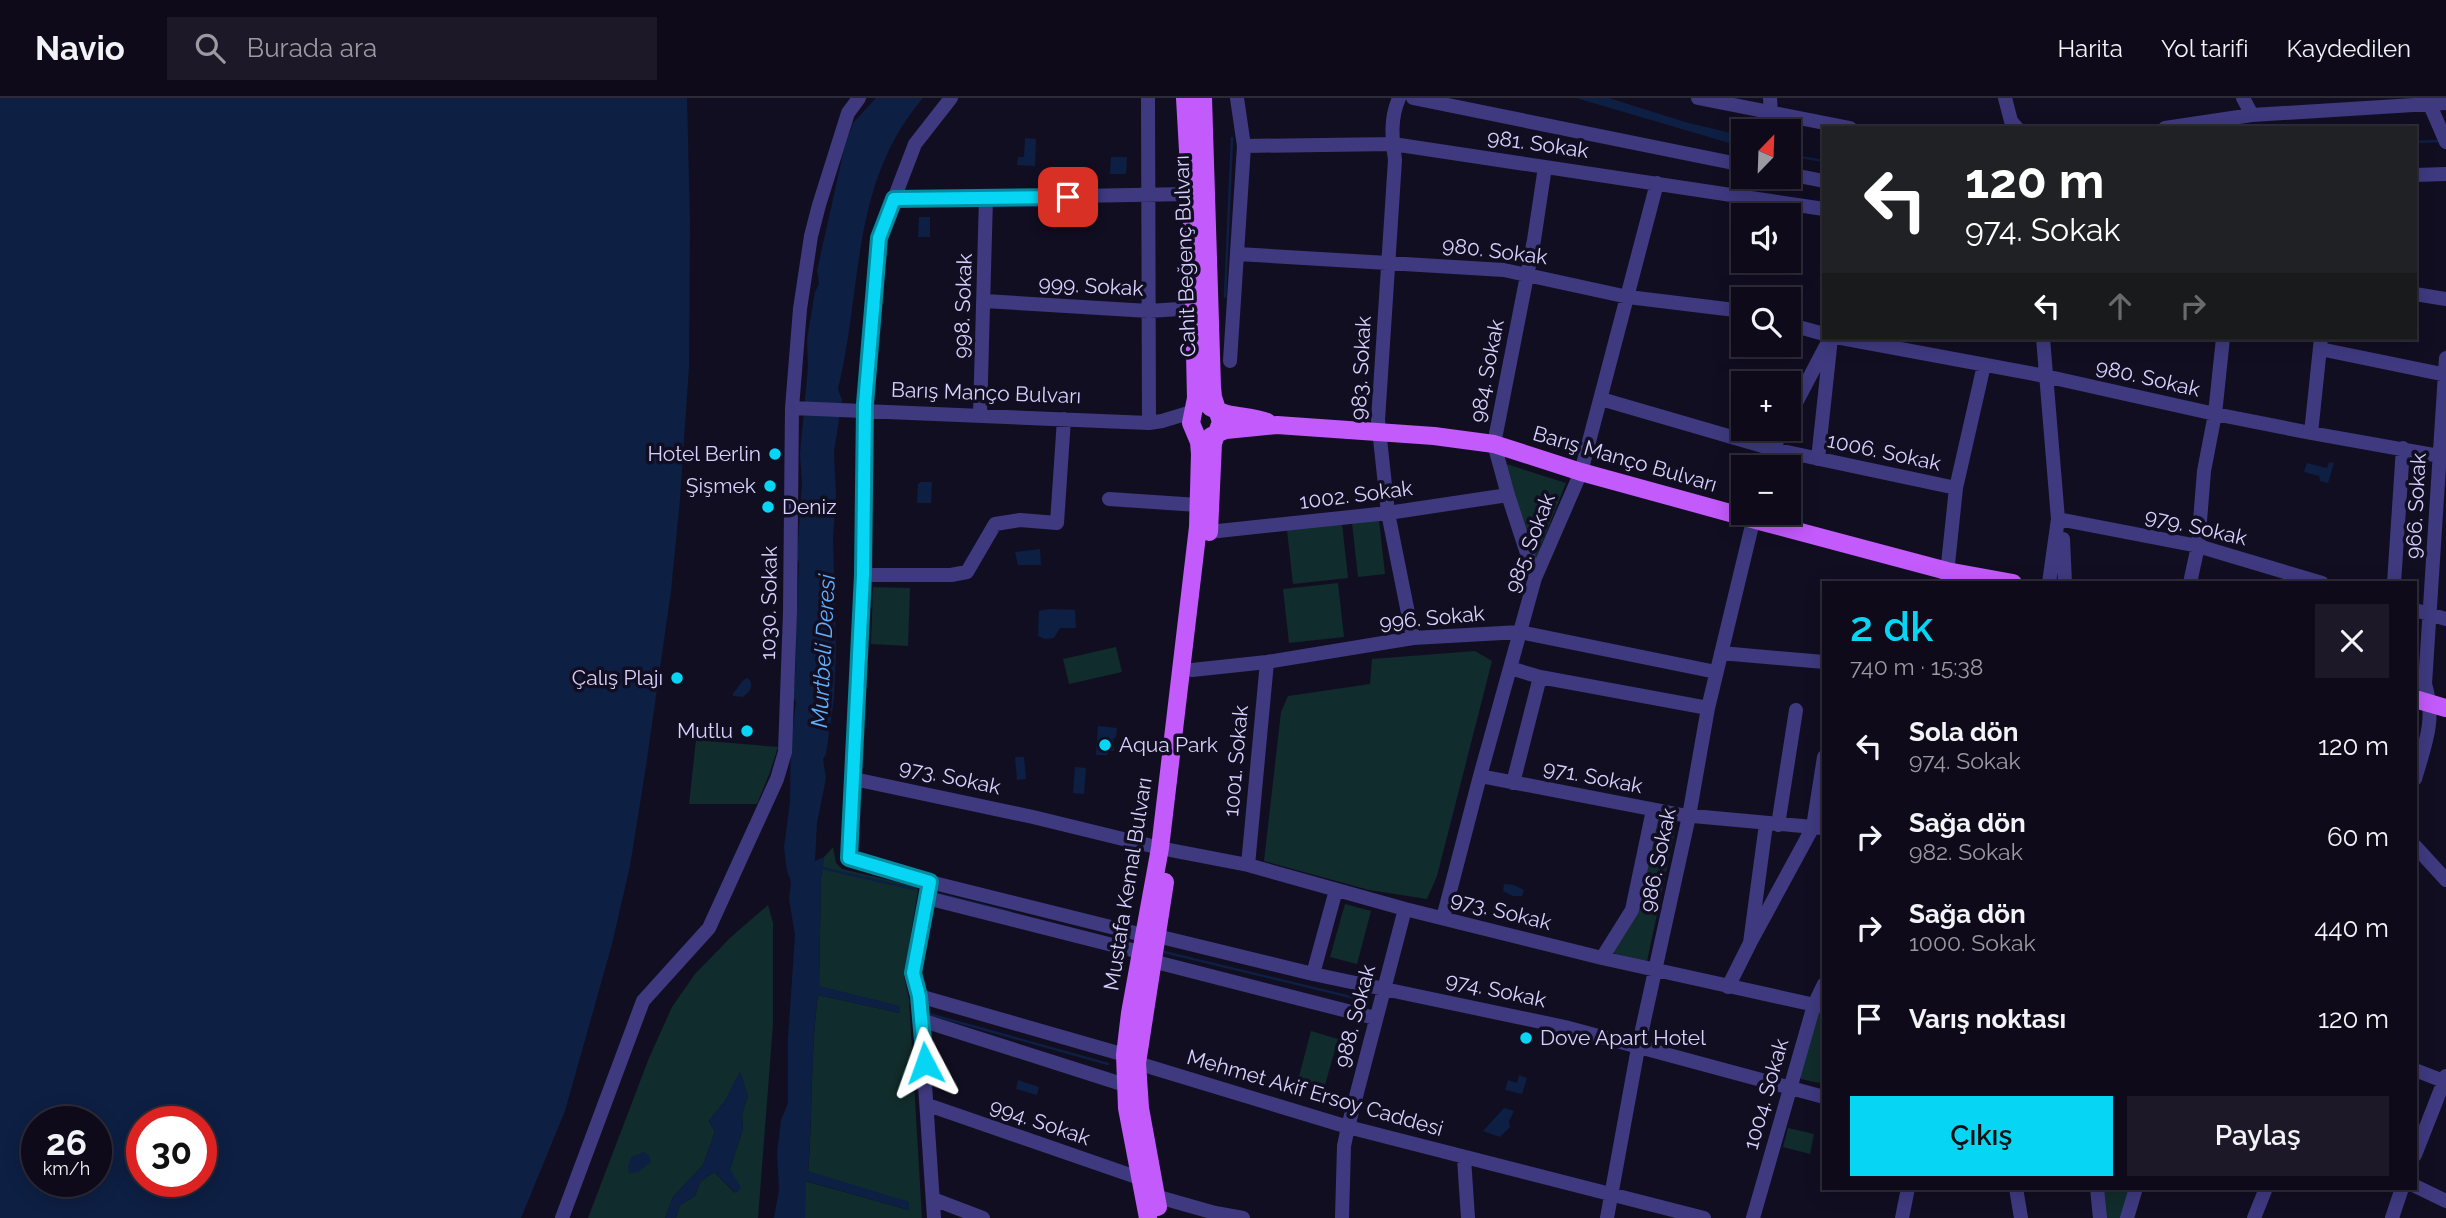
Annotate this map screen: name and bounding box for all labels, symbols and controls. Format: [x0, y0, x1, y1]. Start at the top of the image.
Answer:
search box [167, 17, 657, 80]
text: Navio [35, 29, 125, 68]
icon: search [191, 29, 229, 67]
text: Burada ara [247, 33, 377, 63]
text: Harita [2057, 34, 2123, 63]
text: Yol tarifi [2161, 34, 2249, 63]
text: Kaydedilen [2287, 34, 2411, 63]
north arrow [1731, 119, 1801, 189]
map controls [1731, 119, 1801, 525]
street label: 981. Sokak [1486, 124, 1590, 163]
text: 120 m [1965, 152, 2104, 209]
icon: left [1850, 154, 1941, 245]
street label: Cahit Beğenç Bulvarı [1168, 155, 1201, 357]
pin [1038, 167, 1098, 227]
icon: arrive [1049, 178, 1087, 216]
button: sound [1731, 203, 1801, 273]
text: 974. Sokak [1965, 211, 2120, 248]
street label: 980. Sokak [1441, 232, 1549, 269]
street label: 998. Sokak [948, 253, 977, 359]
street label: 999. Sokak [1038, 270, 1144, 301]
button: search [1731, 287, 1801, 357]
icon: left [2028, 287, 2066, 325]
icon: ahead [2101, 287, 2139, 325]
icon: right [2174, 287, 2212, 325]
street label: 983. Sokak [1345, 315, 1376, 421]
street label: 984. Sokak [1464, 317, 1509, 425]
street label: 980. Sokak [2094, 353, 2202, 402]
button: + [1731, 371, 1801, 441]
street label: Barış Manço Bulvarı [890, 377, 1082, 408]
street label: Barış Manço Bulvarı [1530, 420, 1720, 497]
street label: 1006. Sokak [1825, 427, 1943, 476]
place label: Hotel Berlin [648, 441, 761, 466]
marker: Hotel Berlin [767, 446, 783, 462]
street label: 966. Sokak [2400, 452, 2431, 559]
button: − [1731, 455, 1801, 525]
place label: Şişmek [686, 473, 756, 498]
street label: 1002. Sokak [1298, 475, 1414, 514]
marker: Şişmek [762, 478, 778, 494]
street label: 985. Sokak [1499, 490, 1560, 596]
place label: Deniz [782, 494, 837, 519]
marker: Deniz [760, 499, 776, 515]
street label: 979. Sokak [2143, 503, 2250, 550]
street label: 1030. Sokak [755, 546, 782, 660]
water label: Murtbeli Deresi [805, 572, 840, 729]
street label: 996. Sokak [1378, 600, 1486, 635]
text: 2 dk [1850, 602, 1933, 651]
button: close [2315, 604, 2389, 678]
text: 740 m · 15:38 [1850, 653, 1983, 680]
place label: Çalış Plajı [572, 665, 663, 690]
marker: Çalış Plajı [669, 670, 685, 686]
street label: 1001. Sokak [1218, 704, 1253, 818]
text: Sola dön [1909, 717, 2018, 747]
place label: Mutlu [677, 718, 733, 743]
marker: Mutlu [739, 723, 755, 739]
icon: left [1850, 727, 1888, 765]
text: 120 m [2318, 731, 2389, 761]
place label: Aqua Park [1119, 732, 1218, 757]
marker: Aqua Park [1097, 737, 1113, 753]
text: 974. Sokak [1909, 747, 2021, 774]
street label: 973. Sokak [897, 754, 1003, 799]
street label: 971. Sokak [1541, 755, 1645, 798]
street label: Mustafa Kemal Bulvarı [1098, 775, 1157, 992]
street label: 986. Sokak [1634, 806, 1681, 914]
text: Sağa dön [1909, 808, 2026, 838]
icon: right [1850, 818, 1888, 856]
text: 60 m [2327, 822, 2389, 852]
text: 982. Sokak [1909, 838, 2023, 865]
street label: 973. Sokak [1448, 886, 1554, 935]
text: Sağa dön [1909, 899, 2026, 929]
icon: right [1850, 909, 1888, 947]
text: 440 m [2314, 913, 2389, 943]
text: 1000. Sokak [1909, 929, 2036, 956]
street label: 988. Sokak [1329, 962, 1380, 1070]
street label: 974. Sokak [1444, 967, 1549, 1012]
icon: arrive [1850, 1000, 1888, 1038]
text: Varış noktası [1909, 1004, 2066, 1034]
text: 120 m [2318, 1004, 2389, 1034]
place label: Dove Apart Hotel [1540, 1025, 1706, 1050]
position arrow [888, 1026, 962, 1100]
marker: Dove Apart Hotel [1518, 1030, 1534, 1046]
street label: 1004. Sokak [1738, 1035, 1793, 1152]
street label: Mehmet Akif Ersoy Caddesi [1184, 1044, 1446, 1141]
street label: 994. Sokak [987, 1093, 1094, 1150]
button: Çıkış [1850, 1096, 2113, 1176]
button: Paylaş [2127, 1096, 2389, 1176]
speed limit sign: 30 [126, 1106, 217, 1197]
text: 26 [46, 1122, 87, 1163]
text: km/h [43, 1158, 90, 1179]

